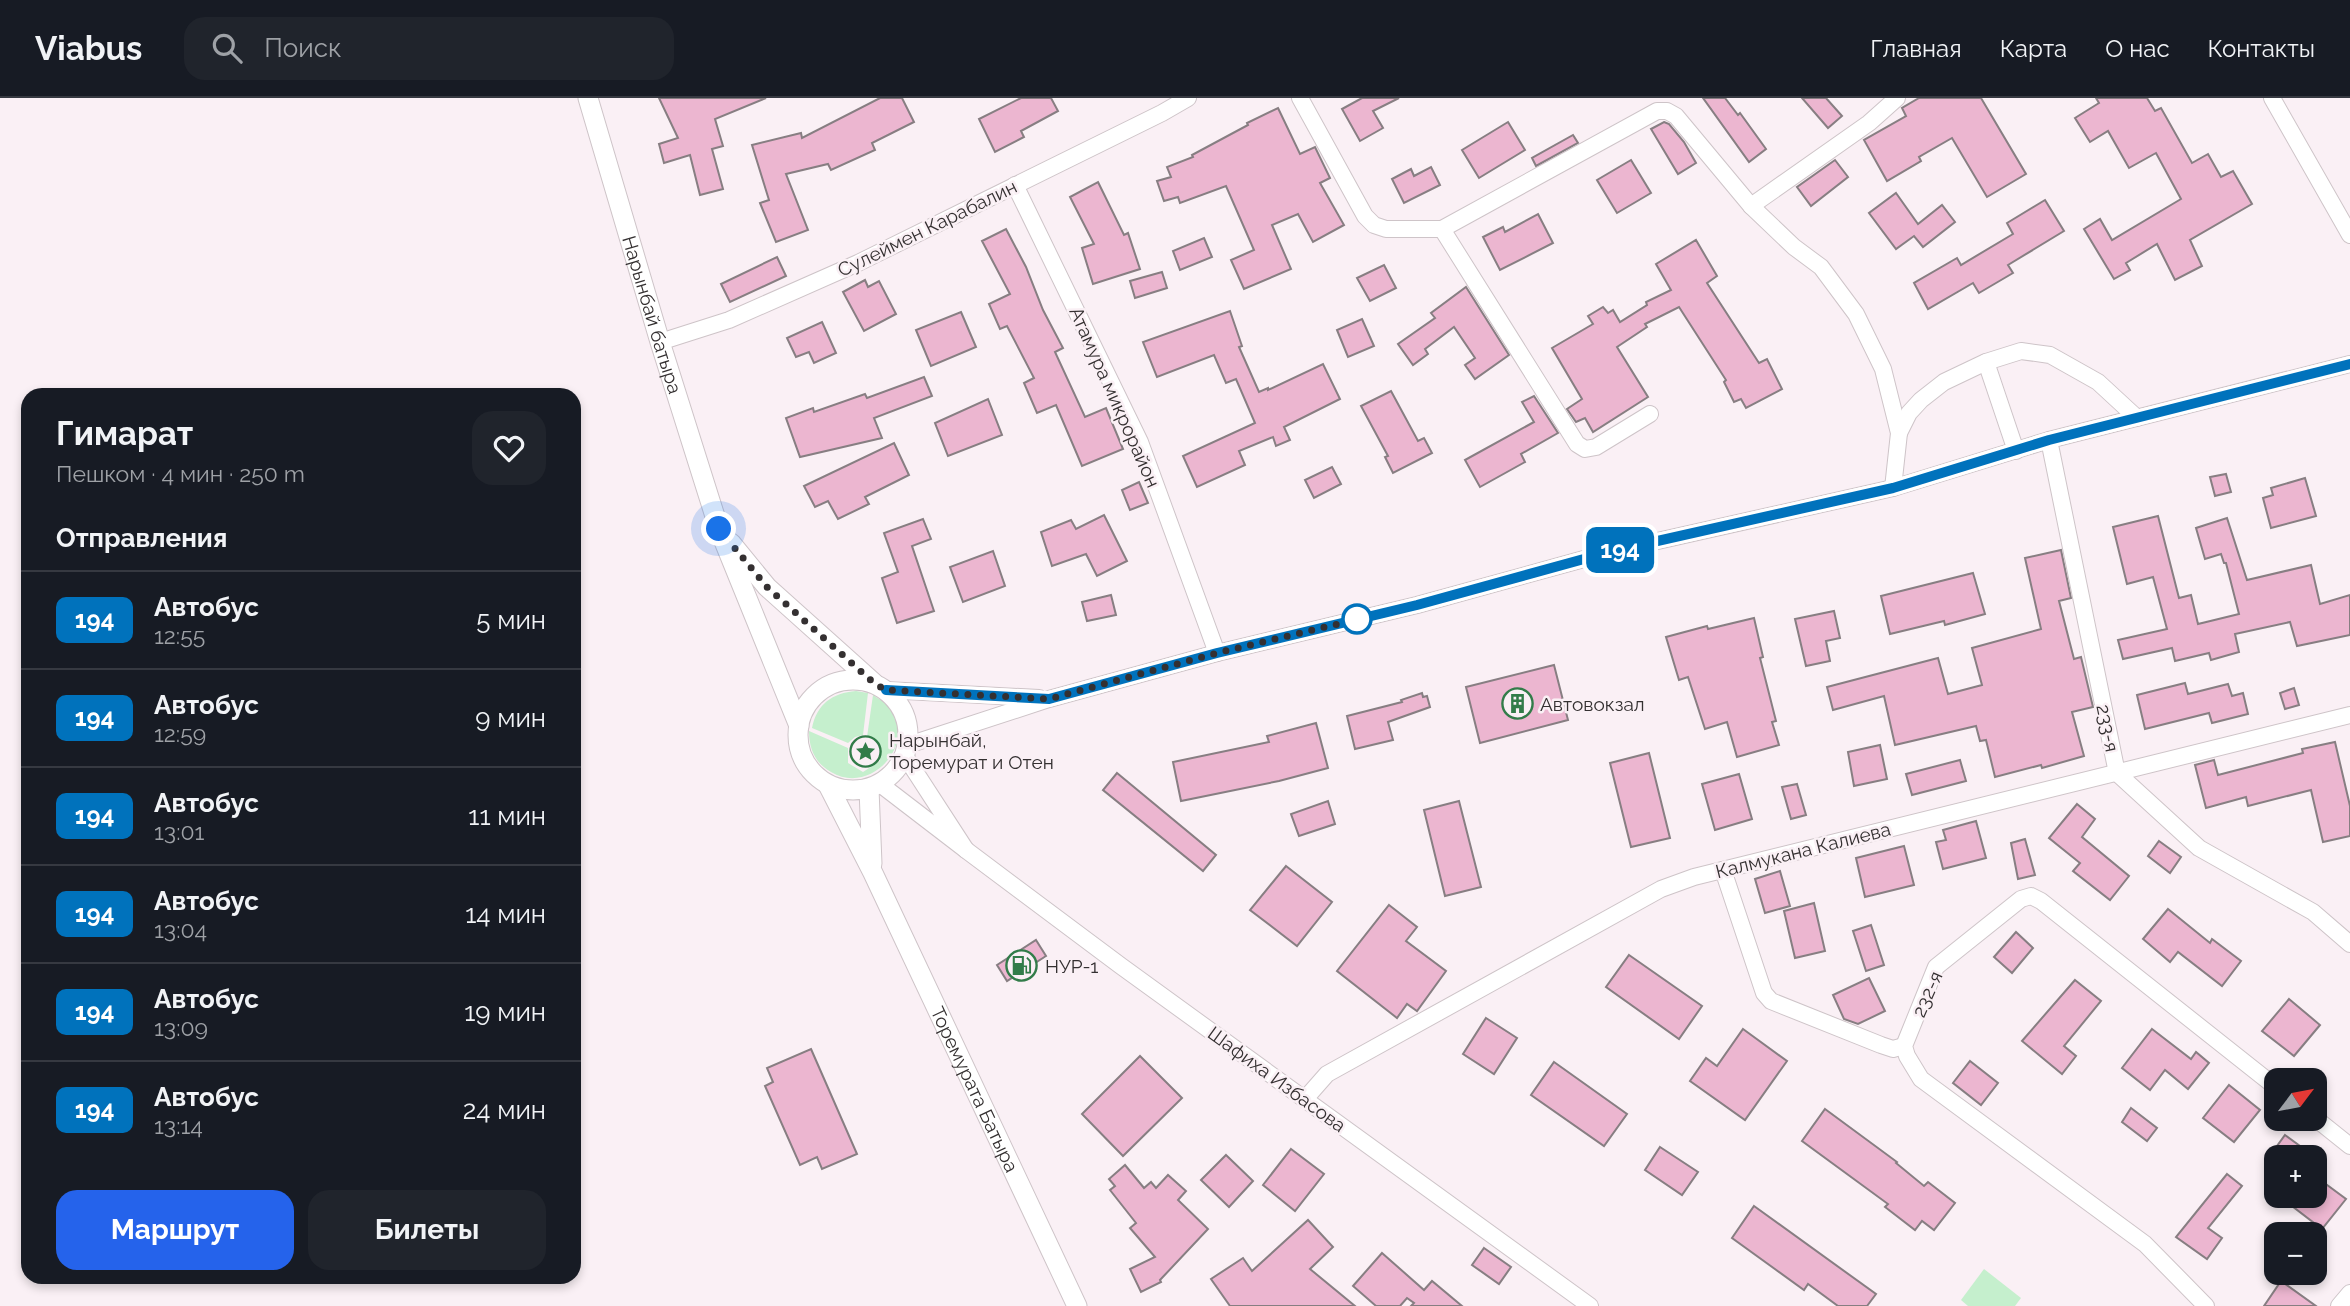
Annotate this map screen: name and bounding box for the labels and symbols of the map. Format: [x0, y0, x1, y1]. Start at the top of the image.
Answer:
street label: Сулеймен Карабалин [834, 175, 1020, 281]
street label: Нарынбай батыра [618, 233, 687, 396]
street label: Атамура микрорайон [1065, 303, 1165, 491]
your location [701, 511, 736, 546]
line badge: 194 [1580, 527, 1660, 573]
unlabelled marker [1342, 604, 1372, 634]
building icon: Автовокзал [1500, 687, 1534, 721]
place label: Автовокзал [1540, 693, 1645, 715]
street label: 233-я [2092, 702, 2124, 754]
place label: Нарынбай, Торемурат и Отен [889, 729, 1054, 773]
place icon: Нарынбай, Торемурат и Отен [849, 734, 883, 768]
street label: Калмукана Калиева [1713, 818, 1893, 882]
fuel station icon: НУР-1 [1005, 949, 1039, 983]
place label: НУР-1 [1045, 955, 1098, 977]
street label: 232-я [1907, 968, 1947, 1020]
street label: Торемурата Батыра [927, 1003, 1023, 1176]
street label: Шафиха Избасова [1204, 1022, 1350, 1136]
north arrow [2264, 1068, 2328, 1130]

